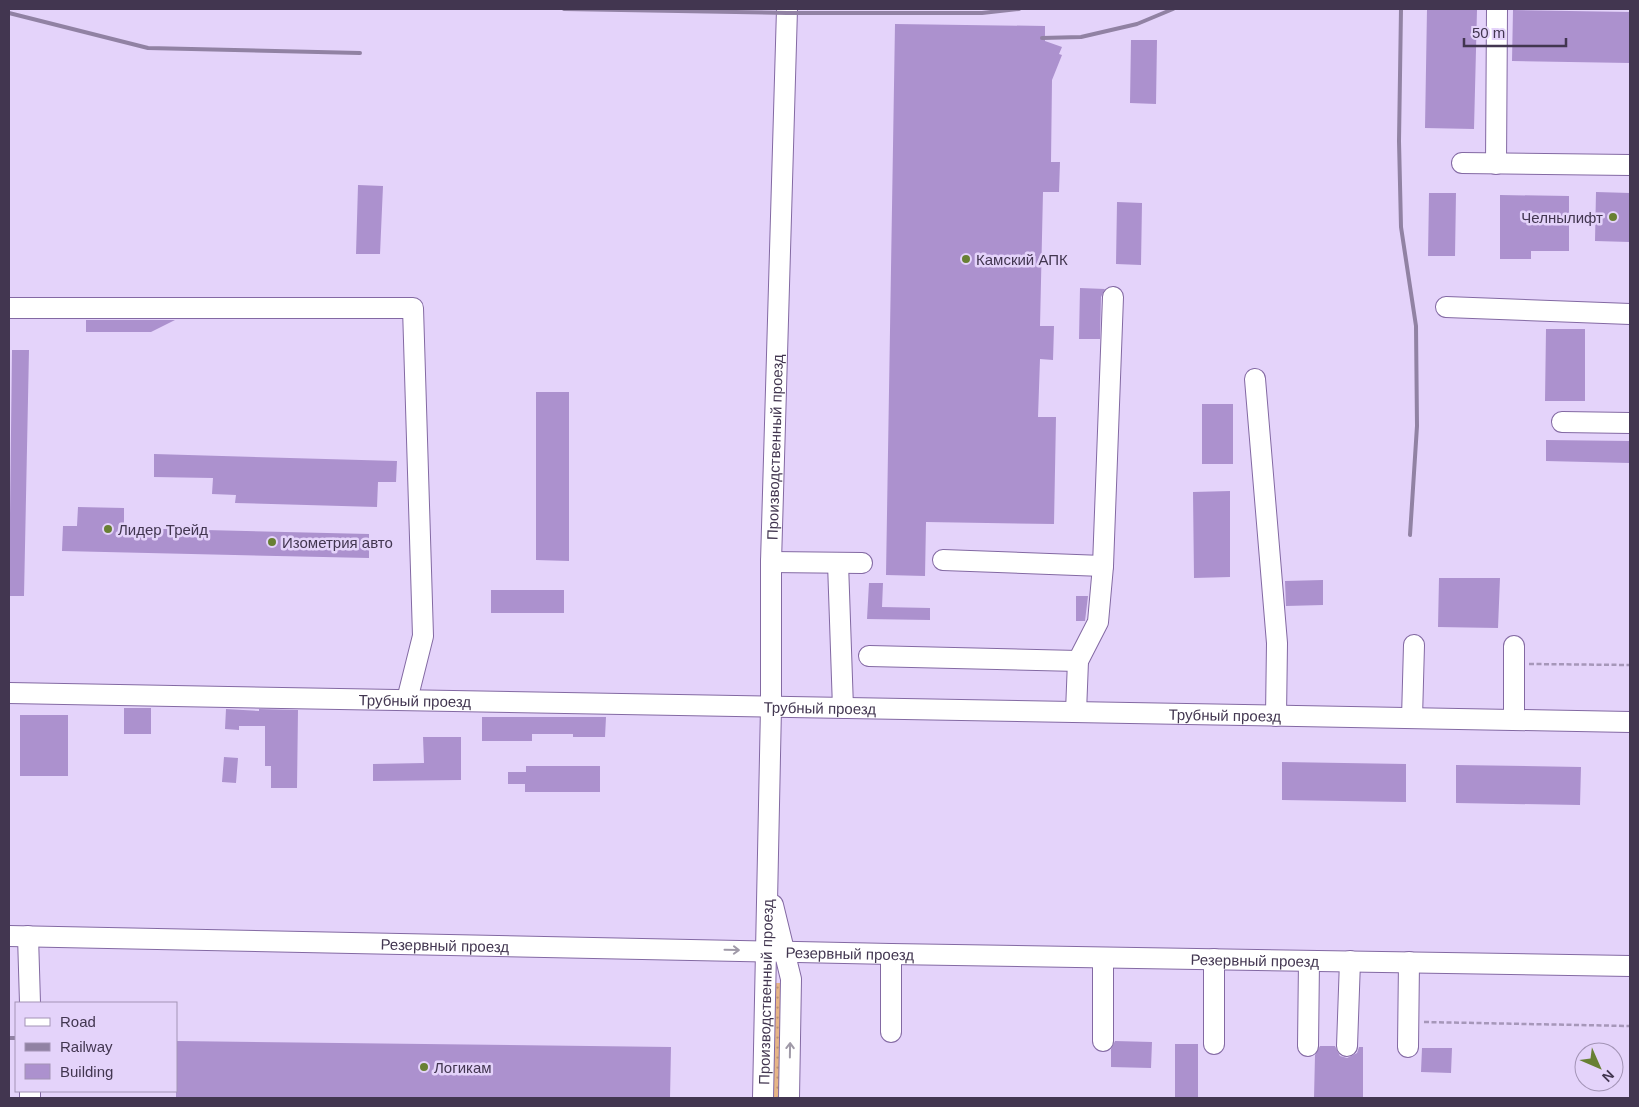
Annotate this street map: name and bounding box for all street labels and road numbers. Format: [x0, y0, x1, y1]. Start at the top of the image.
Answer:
street label: Производственный проезд [763, 354, 786, 540]
street label: Трубный проезд [359, 691, 472, 710]
street label: Трубный проезд [763, 698, 877, 717]
street label: Трубный проезд [1168, 705, 1281, 724]
street label: Производственный проезд [755, 899, 776, 1085]
street label: Резервный проезд [380, 935, 510, 955]
street label: Резервный проезд [785, 943, 914, 963]
street label: Резервный проезд [1190, 950, 1319, 969]

